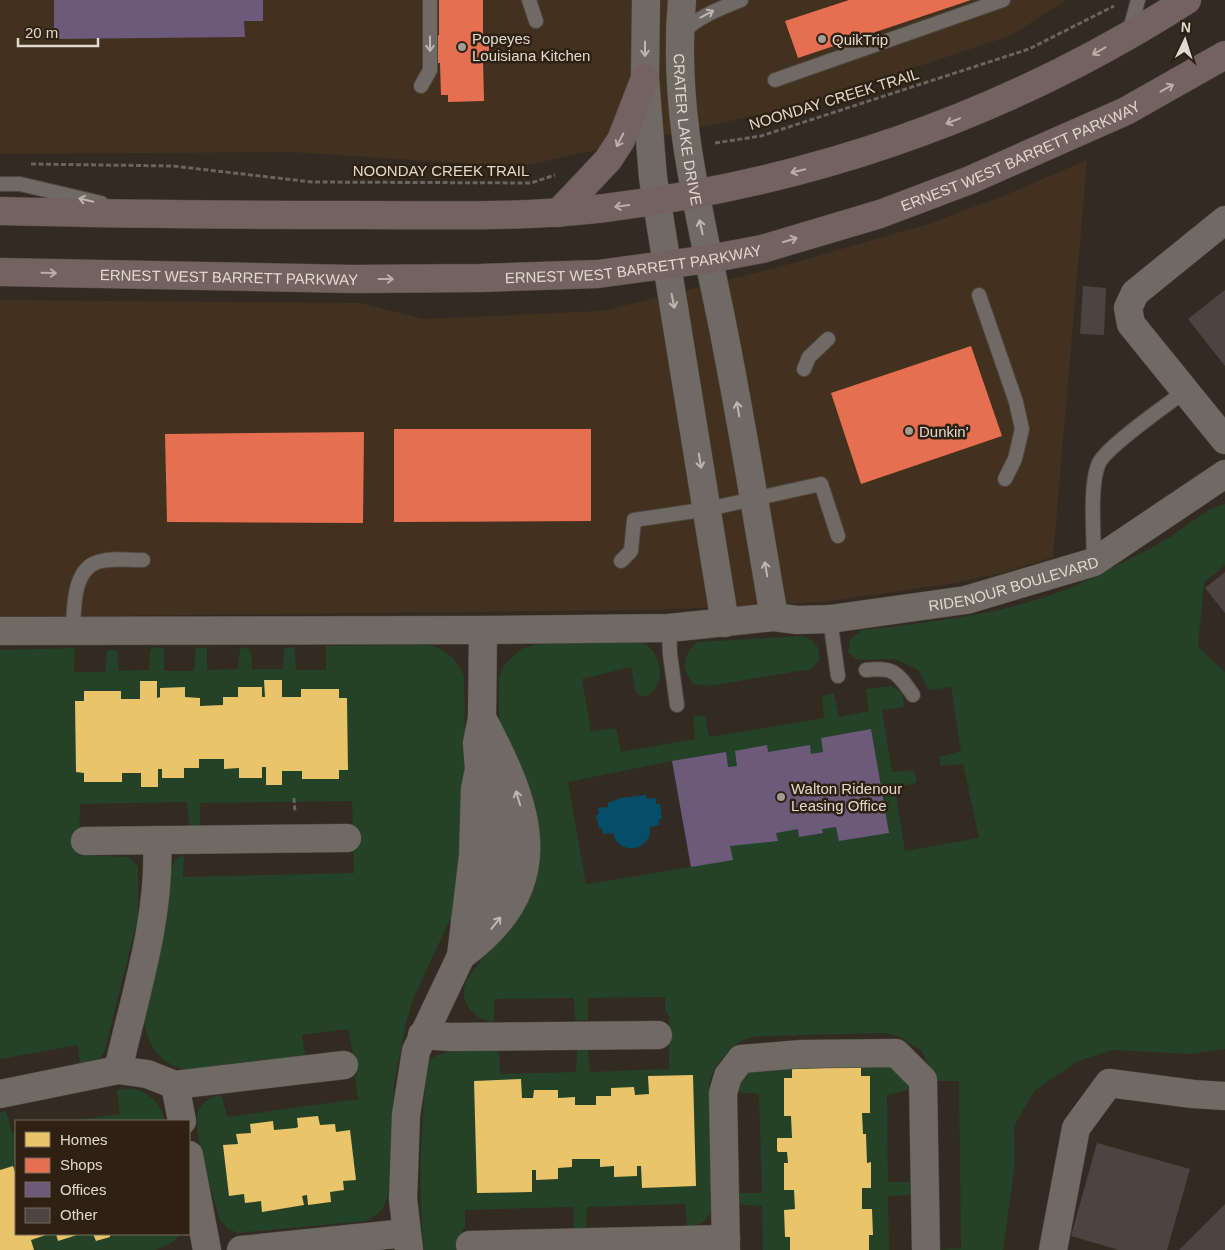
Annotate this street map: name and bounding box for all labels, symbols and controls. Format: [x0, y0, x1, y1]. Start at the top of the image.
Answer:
one-way arrow [699, 9, 714, 18]
scale bar [18, 15, 98, 47]
north arrow [1160, 15, 1210, 65]
text: N [1180, 19, 1192, 35]
text: 20 m [25, 24, 58, 41]
place label: Popeyes Louisiana Kitchen [472, 30, 590, 64]
place label: QuikTrip [832, 31, 888, 48]
marker: QuikTrip [816, 33, 828, 45]
one-way arrow [425, 36, 435, 52]
one-way arrow [640, 40, 650, 56]
marker: Popeyes Louisiana Kitchen [456, 41, 468, 53]
one-way arrow [1093, 47, 1107, 57]
street label: CRATER LAKE DRIVE [671, 53, 706, 207]
street label: NOONDAY CREEK TRAIL [747, 65, 921, 133]
one-way arrow [1159, 83, 1174, 92]
street label: ERNEST WEST BARRETT PARKWAY [898, 97, 1143, 214]
one-way arrow [946, 117, 961, 127]
one-way arrow [615, 132, 625, 147]
street label: NOONDAY CREEK TRAIL [353, 162, 529, 179]
one-way arrow [791, 166, 807, 176]
one-way arrow [79, 195, 95, 204]
one-way arrow [614, 201, 630, 211]
one-way arrow [696, 219, 705, 235]
one-way arrow [782, 235, 798, 245]
street label: ERNEST WEST BARRETT PARKWAY [504, 241, 763, 286]
street label: ERNEST WEST BARRETT PARKWAY [100, 265, 358, 288]
one-way arrow [40, 268, 56, 277]
one-way arrow [378, 274, 394, 283]
one-way arrow [669, 292, 679, 308]
one-way arrow [732, 401, 742, 417]
place label: Dunkin' [919, 423, 969, 440]
marker: Dunkin' [903, 425, 915, 437]
one-way arrow [696, 452, 706, 468]
street label: RIDENOUR BOULEVARD [927, 553, 1101, 614]
one-way arrow [761, 561, 771, 577]
place label: Walton Ridenour Leasing Office [791, 780, 902, 814]
one-way arrow [513, 790, 523, 806]
marker: Walton Ridenour Leasing Office [775, 791, 787, 803]
one-way arrow [491, 916, 501, 930]
legend [15, 1120, 190, 1235]
text: Homes [60, 1131, 108, 1148]
text: Shops [60, 1156, 103, 1173]
text: Offices [60, 1181, 106, 1198]
text: Other [60, 1206, 98, 1223]

